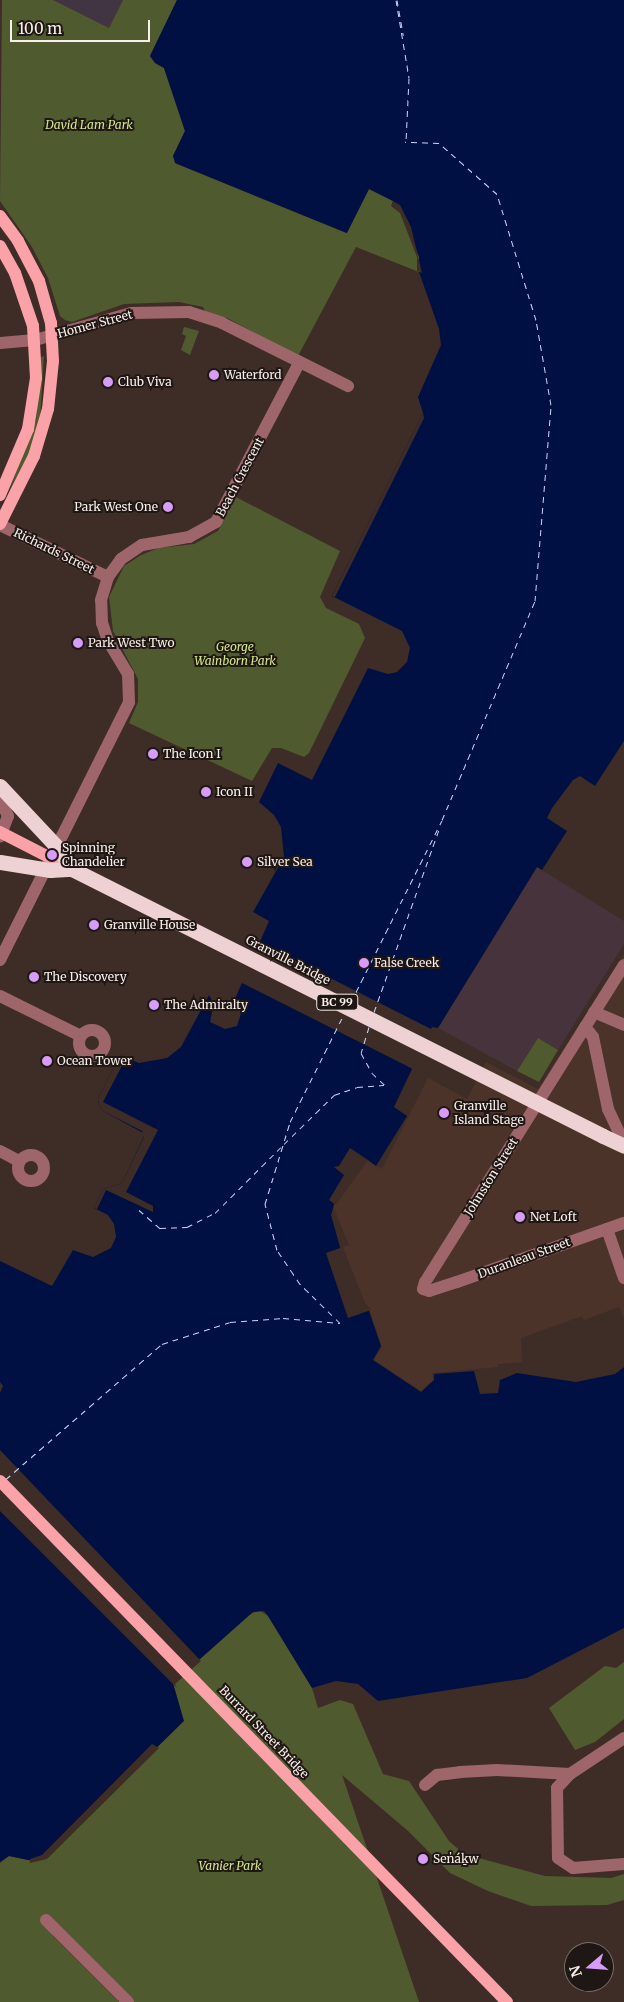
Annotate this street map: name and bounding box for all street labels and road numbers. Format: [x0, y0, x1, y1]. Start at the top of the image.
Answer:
street label: Homer Street [56, 307, 134, 341]
street label: Beach Crescent [213, 435, 267, 519]
street label: Richards Street [11, 525, 97, 577]
street label: Granville Bridge [243, 932, 333, 988]
road number: BC 99 [316, 994, 358, 1010]
street label: Johnston Street [461, 1135, 521, 1219]
street label: Duranleau Street [476, 1235, 572, 1281]
street label: Burrard Street Bridge [216, 1683, 312, 1781]

